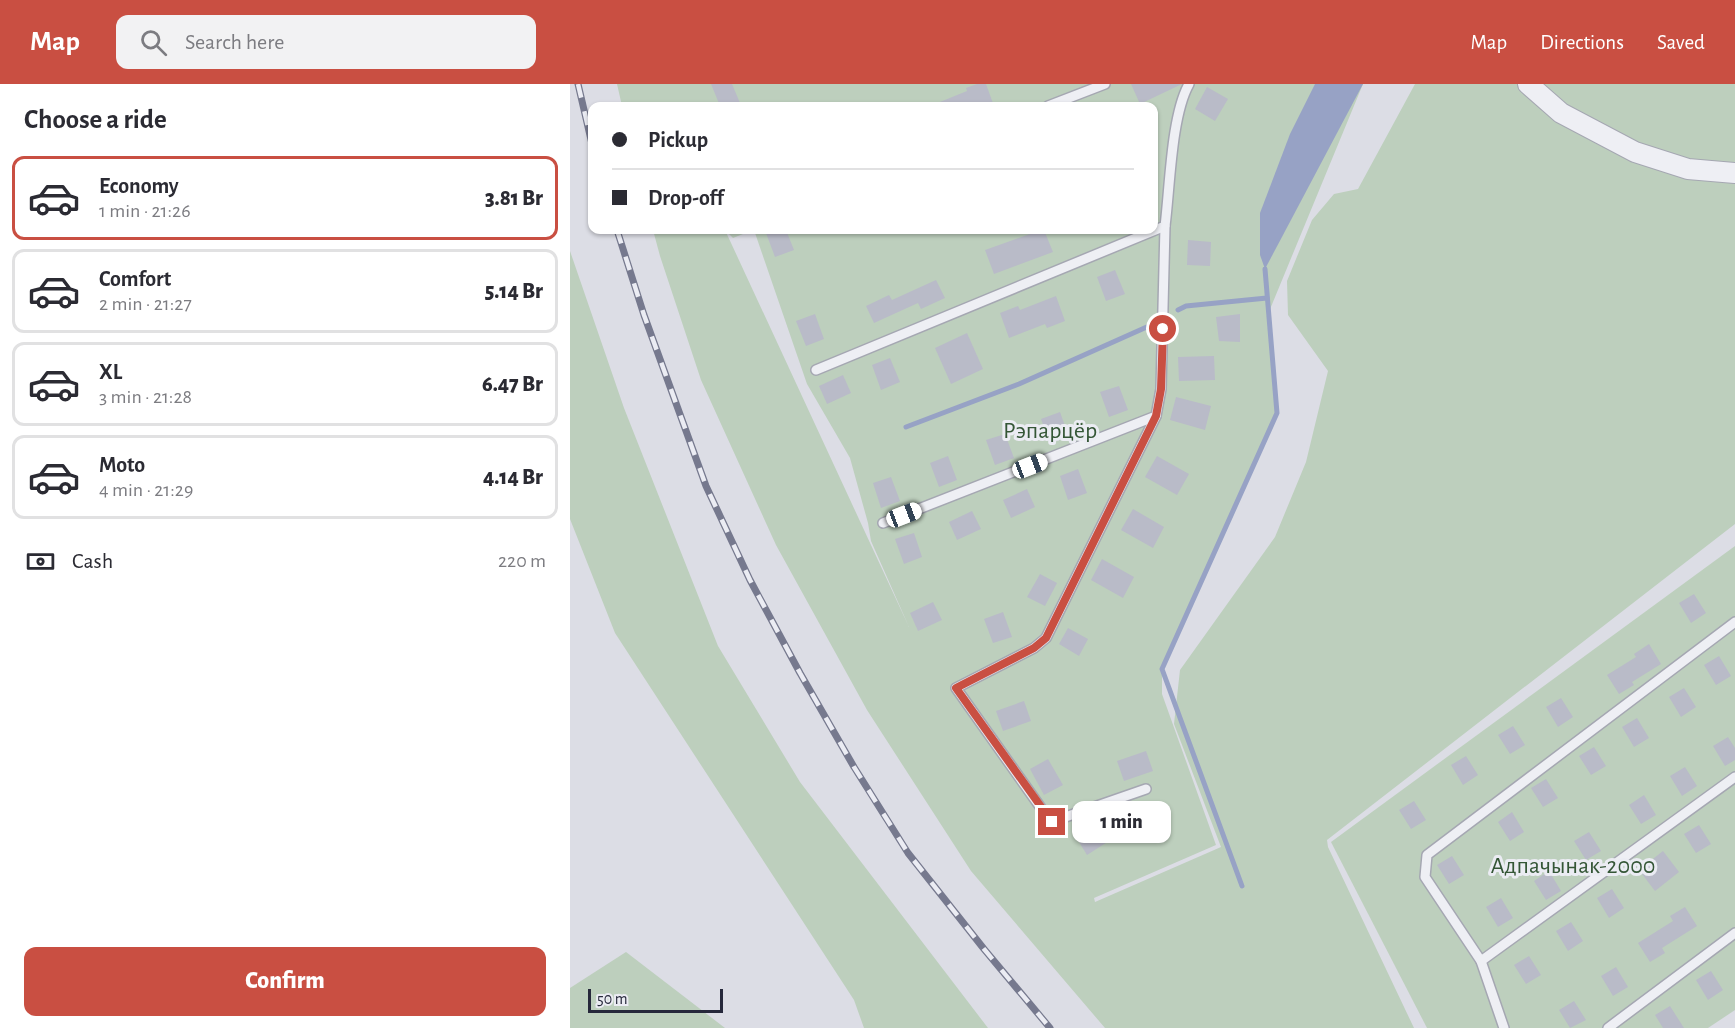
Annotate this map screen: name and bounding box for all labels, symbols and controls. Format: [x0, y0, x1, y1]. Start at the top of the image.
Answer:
search box [116, 15, 536, 69]
icon: search [137, 26, 170, 59]
text: Map [30, 28, 80, 56]
text: Search here [185, 31, 284, 53]
text: Map [1471, 32, 1507, 53]
text: Directions [1540, 32, 1624, 53]
text: Saved [1657, 32, 1705, 53]
text: Choose a ride [24, 106, 167, 133]
text: Pickup [648, 129, 708, 151]
icon: car [27, 171, 81, 225]
text: Economy [99, 175, 179, 197]
text: 3.81 Br [485, 187, 543, 209]
text: Drop-off [648, 187, 724, 209]
text: 1 min · 21:26 [99, 201, 191, 221]
icon: car [27, 264, 81, 318]
text: Comfort [99, 268, 171, 290]
text: 5.14 Br [485, 280, 543, 302]
text: 2 min · 21:27 [99, 294, 192, 314]
route start [1149, 315, 1176, 342]
icon: car [27, 357, 81, 411]
text: XL [99, 361, 122, 383]
text: 6.47 Br [482, 373, 543, 395]
text: 3 min · 21:28 [99, 387, 192, 407]
park label: Рэпарцёр [1003, 419, 1097, 443]
icon: car [27, 450, 81, 504]
car [1010, 451, 1050, 481]
text: Moto [99, 454, 145, 476]
text: 4.14 Br [483, 466, 543, 488]
text: 4 min · 21:29 [99, 480, 193, 500]
car [884, 500, 924, 530]
icon: cash [24, 545, 57, 578]
text: Cash [72, 550, 113, 572]
text: 220 m [498, 551, 546, 571]
callout: 1 min [1073, 801, 1172, 843]
route end [1038, 808, 1065, 835]
text: 1 min [1100, 812, 1143, 832]
park label: Адпачынак-2000 [1490, 854, 1656, 878]
button: Confirm [24, 947, 546, 1016]
scale bar [588, 986, 723, 1014]
text: 50 m [597, 991, 628, 1007]

